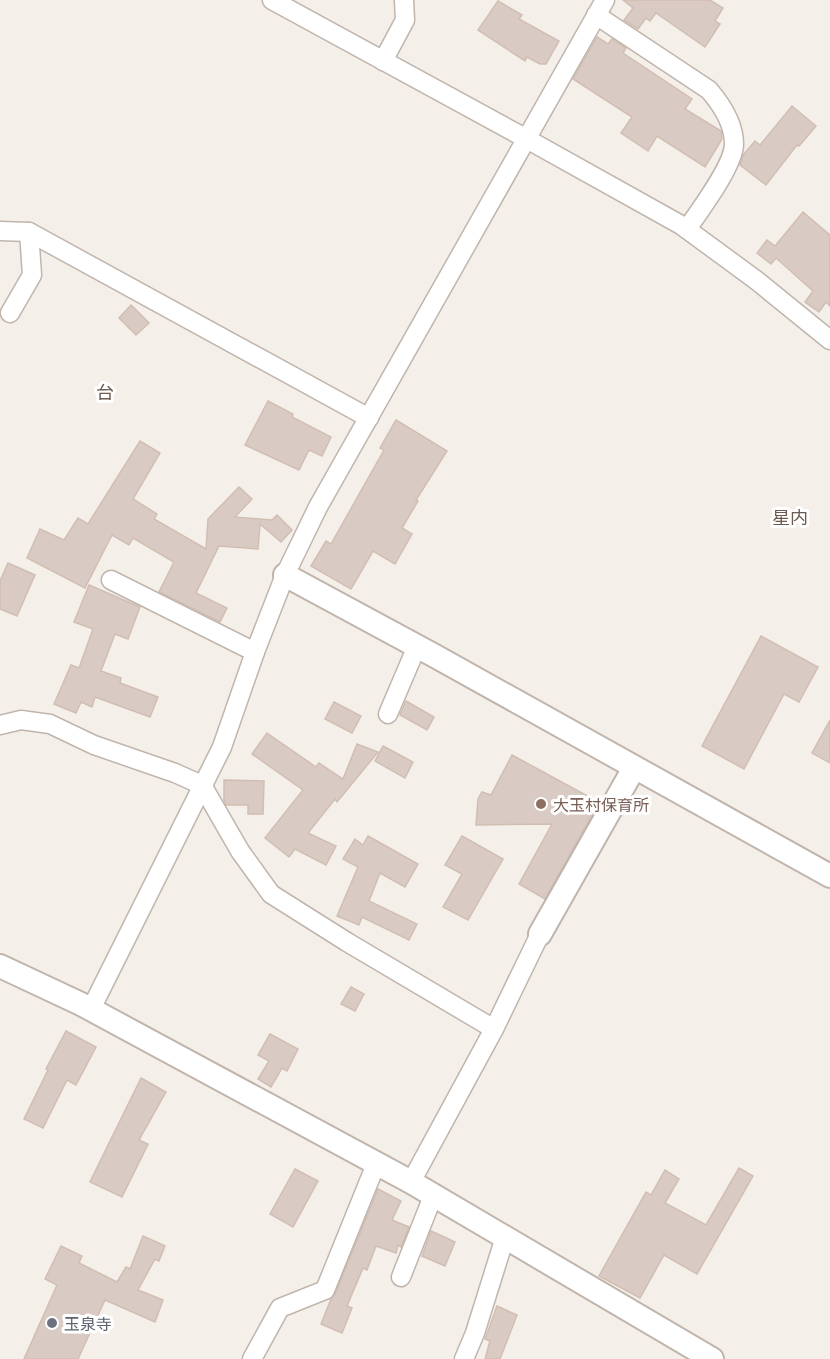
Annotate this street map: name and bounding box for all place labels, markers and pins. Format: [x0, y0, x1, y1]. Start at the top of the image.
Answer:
place label: 大玉村保育所 [553, 795, 649, 814]
marker: 大玉村保育所 [534, 797, 548, 811]
place label: 玉泉寺 [64, 1314, 112, 1333]
marker: 玉泉寺 [45, 1316, 59, 1330]

